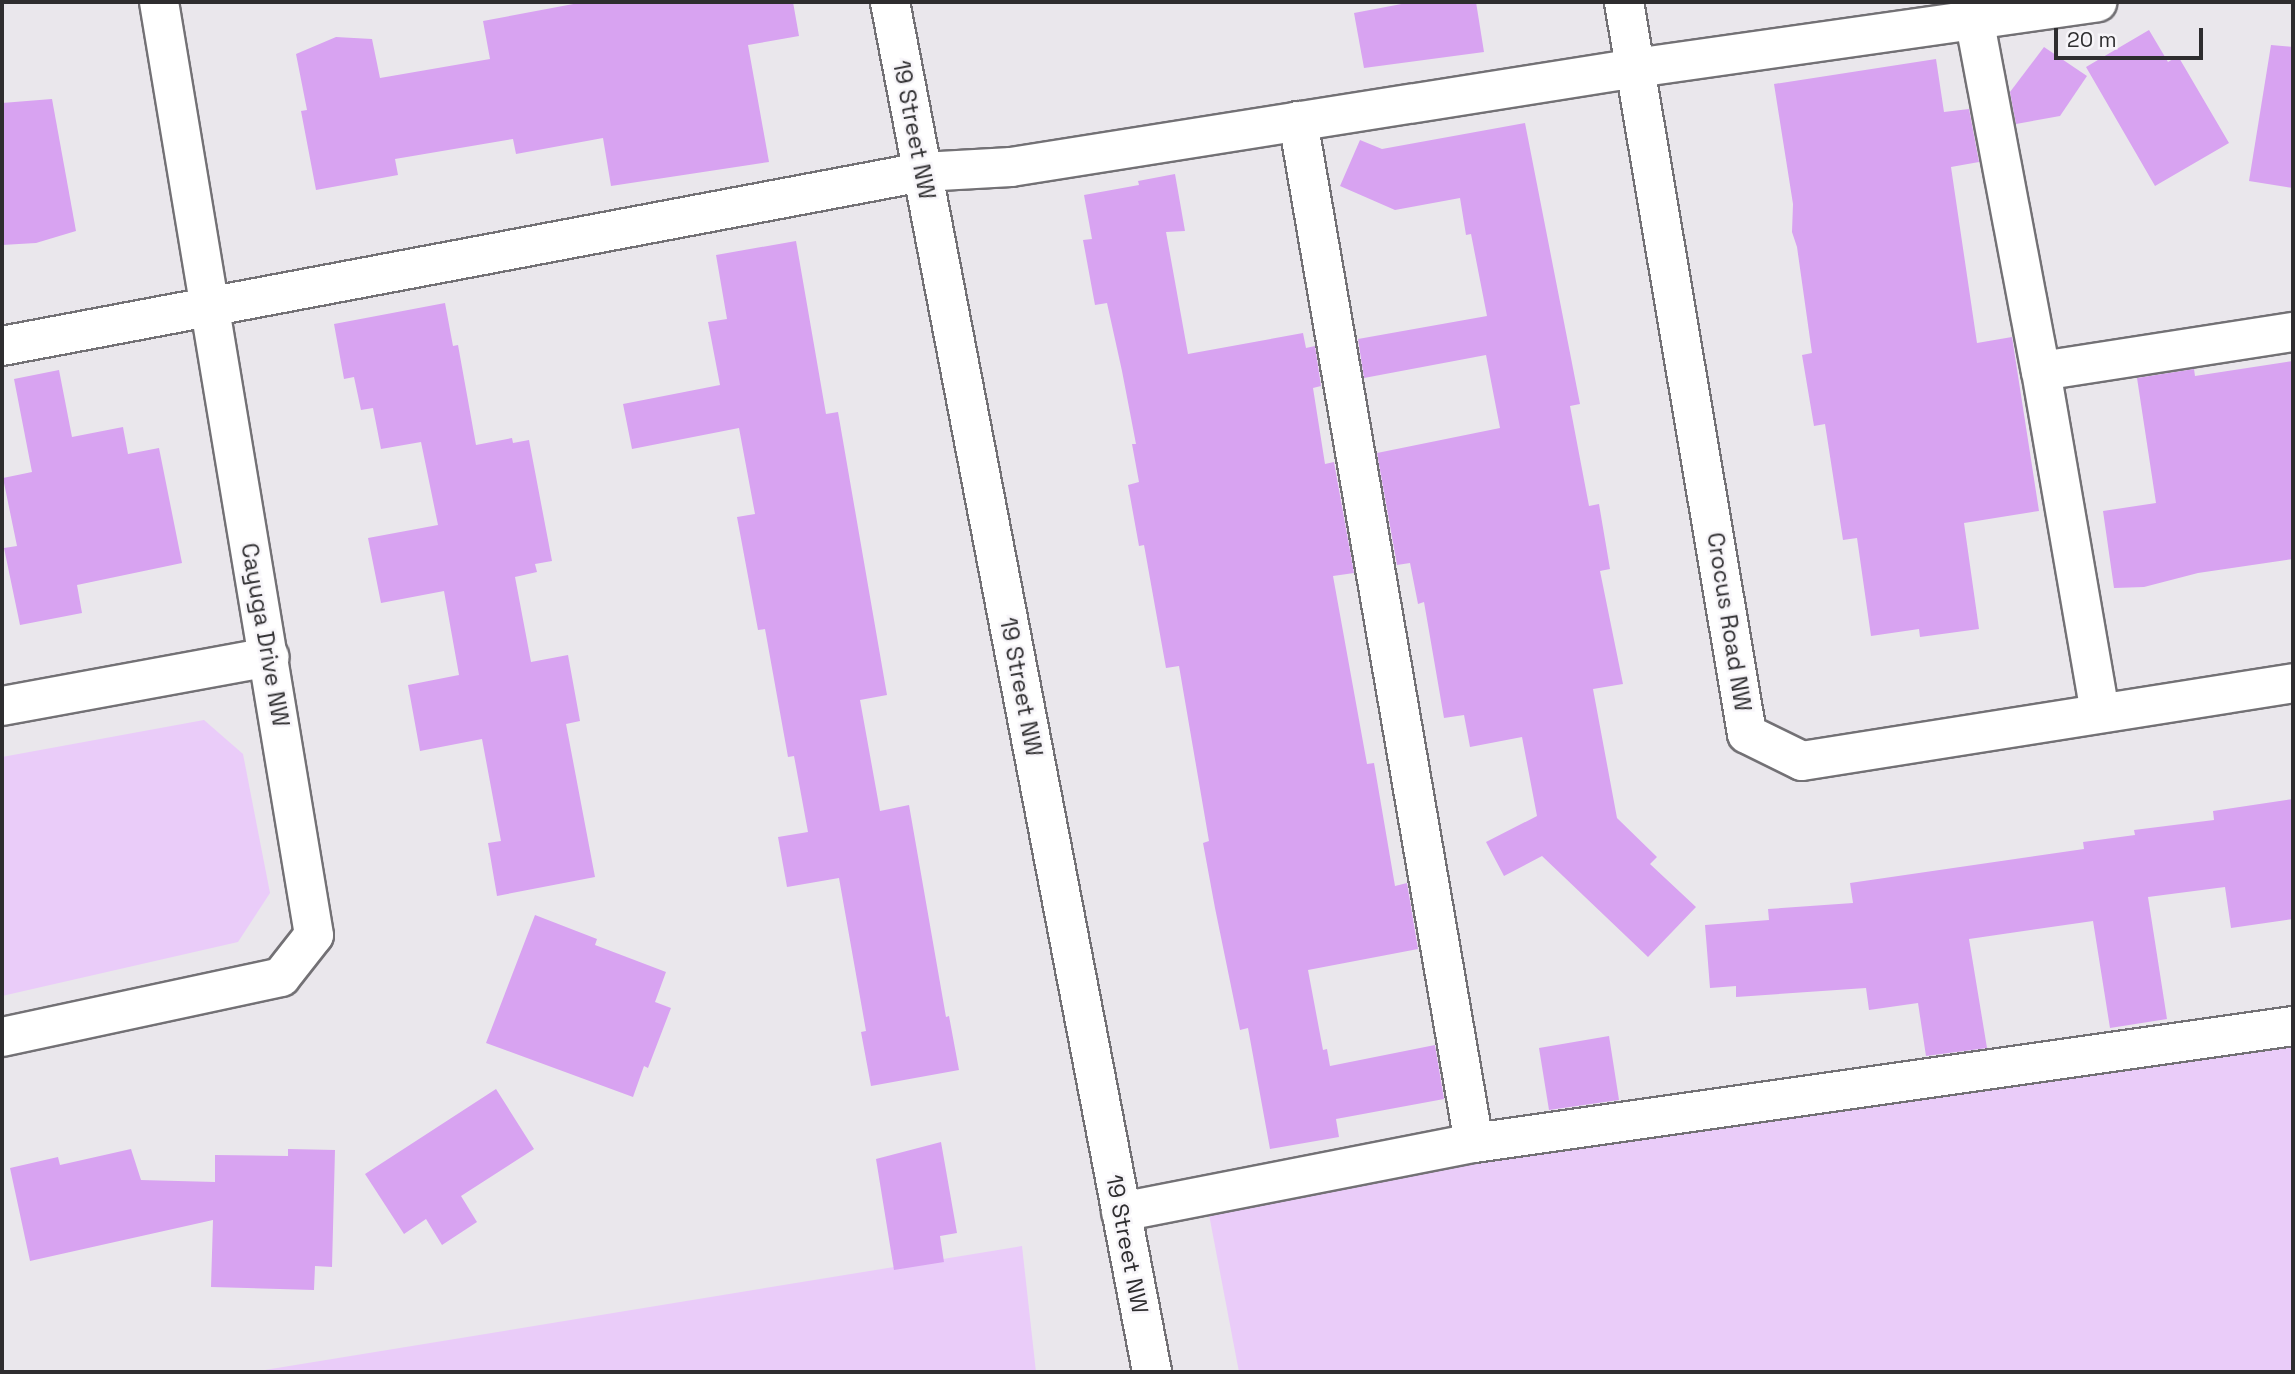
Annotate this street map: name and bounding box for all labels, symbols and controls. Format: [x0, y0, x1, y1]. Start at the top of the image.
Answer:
scale bar [2057, 14, 2206, 58]
text: 20 m [2067, 26, 2117, 53]
street label: 19 Street NW [887, 58, 941, 202]
street label: Crocus Road NW [1701, 531, 1757, 713]
street label: Cayuga Drive NW [235, 541, 295, 729]
street label: 19 Street NW [994, 615, 1048, 759]
street label: 19 Street NW [1100, 1172, 1154, 1316]

